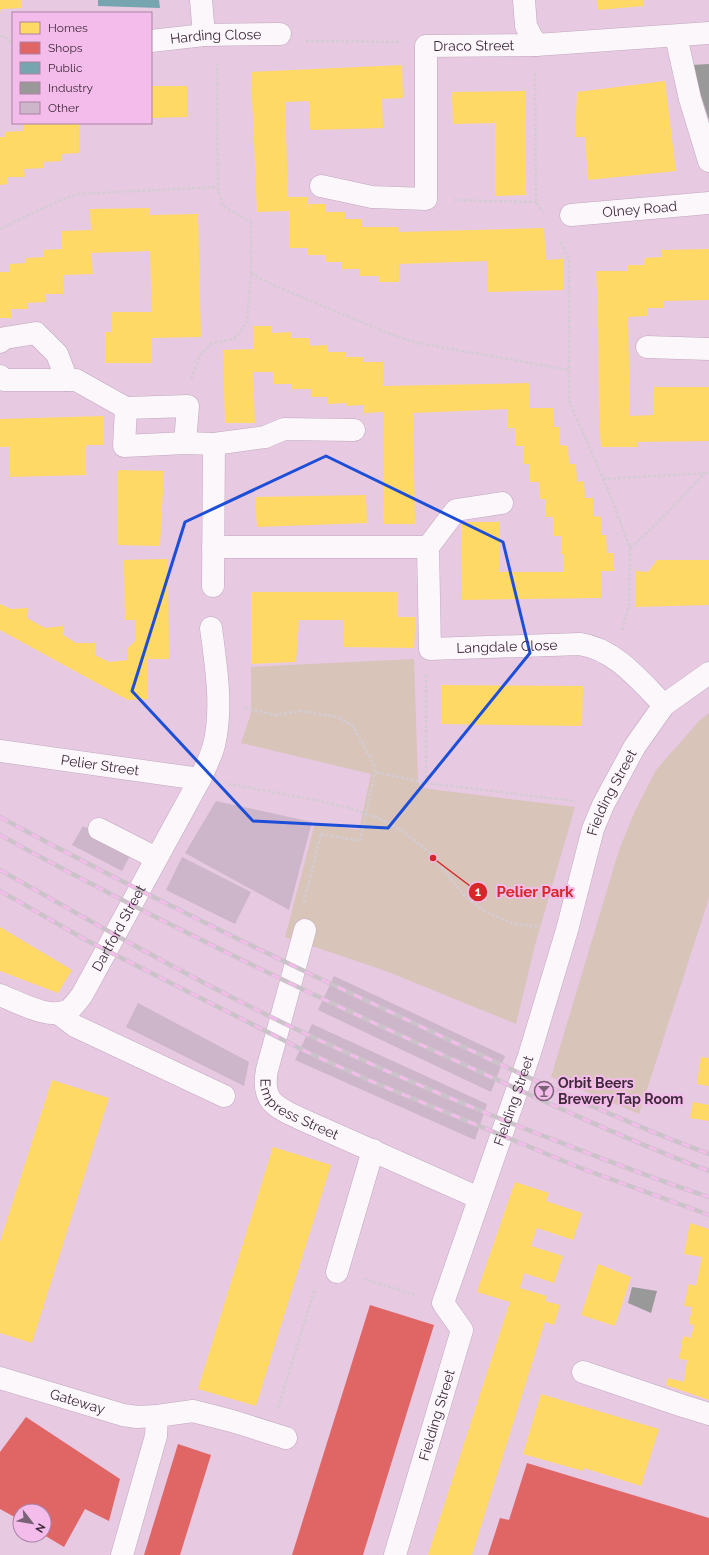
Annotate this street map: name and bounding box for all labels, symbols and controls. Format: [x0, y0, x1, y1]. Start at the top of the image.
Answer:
legend [12, 12, 152, 124]
text: Homes [48, 21, 88, 35]
street label: Harding Close [169, 26, 262, 47]
street label: Draco Street [433, 37, 515, 54]
text: Shops [48, 41, 83, 55]
text: Public [48, 61, 83, 75]
text: Industry [48, 81, 94, 95]
text: Other [48, 101, 80, 115]
street label: Olney Road [602, 198, 678, 220]
street label: Langdale Close [456, 637, 558, 656]
street label: Fielding Street [584, 746, 640, 837]
street label: Pelier Street [60, 752, 141, 778]
callout: Pelier Park [468, 878, 581, 905]
street label: Dartford Street [89, 882, 149, 974]
text: Pelier Park [497, 883, 574, 901]
text: 1 [475, 885, 481, 899]
street label: Fielding Street [490, 1053, 537, 1148]
place label: Orbit Beers Brewery Tap Room [558, 1075, 683, 1107]
street label: Empress Street [258, 1079, 341, 1143]
bar icon: Orbit Beers Brewery Tap Room [533, 1080, 555, 1102]
street label: Fielding Street [416, 1367, 458, 1463]
street label: Gateway [48, 1386, 107, 1417]
north arrow [12, 1503, 52, 1543]
text: N [32, 1521, 48, 1535]

